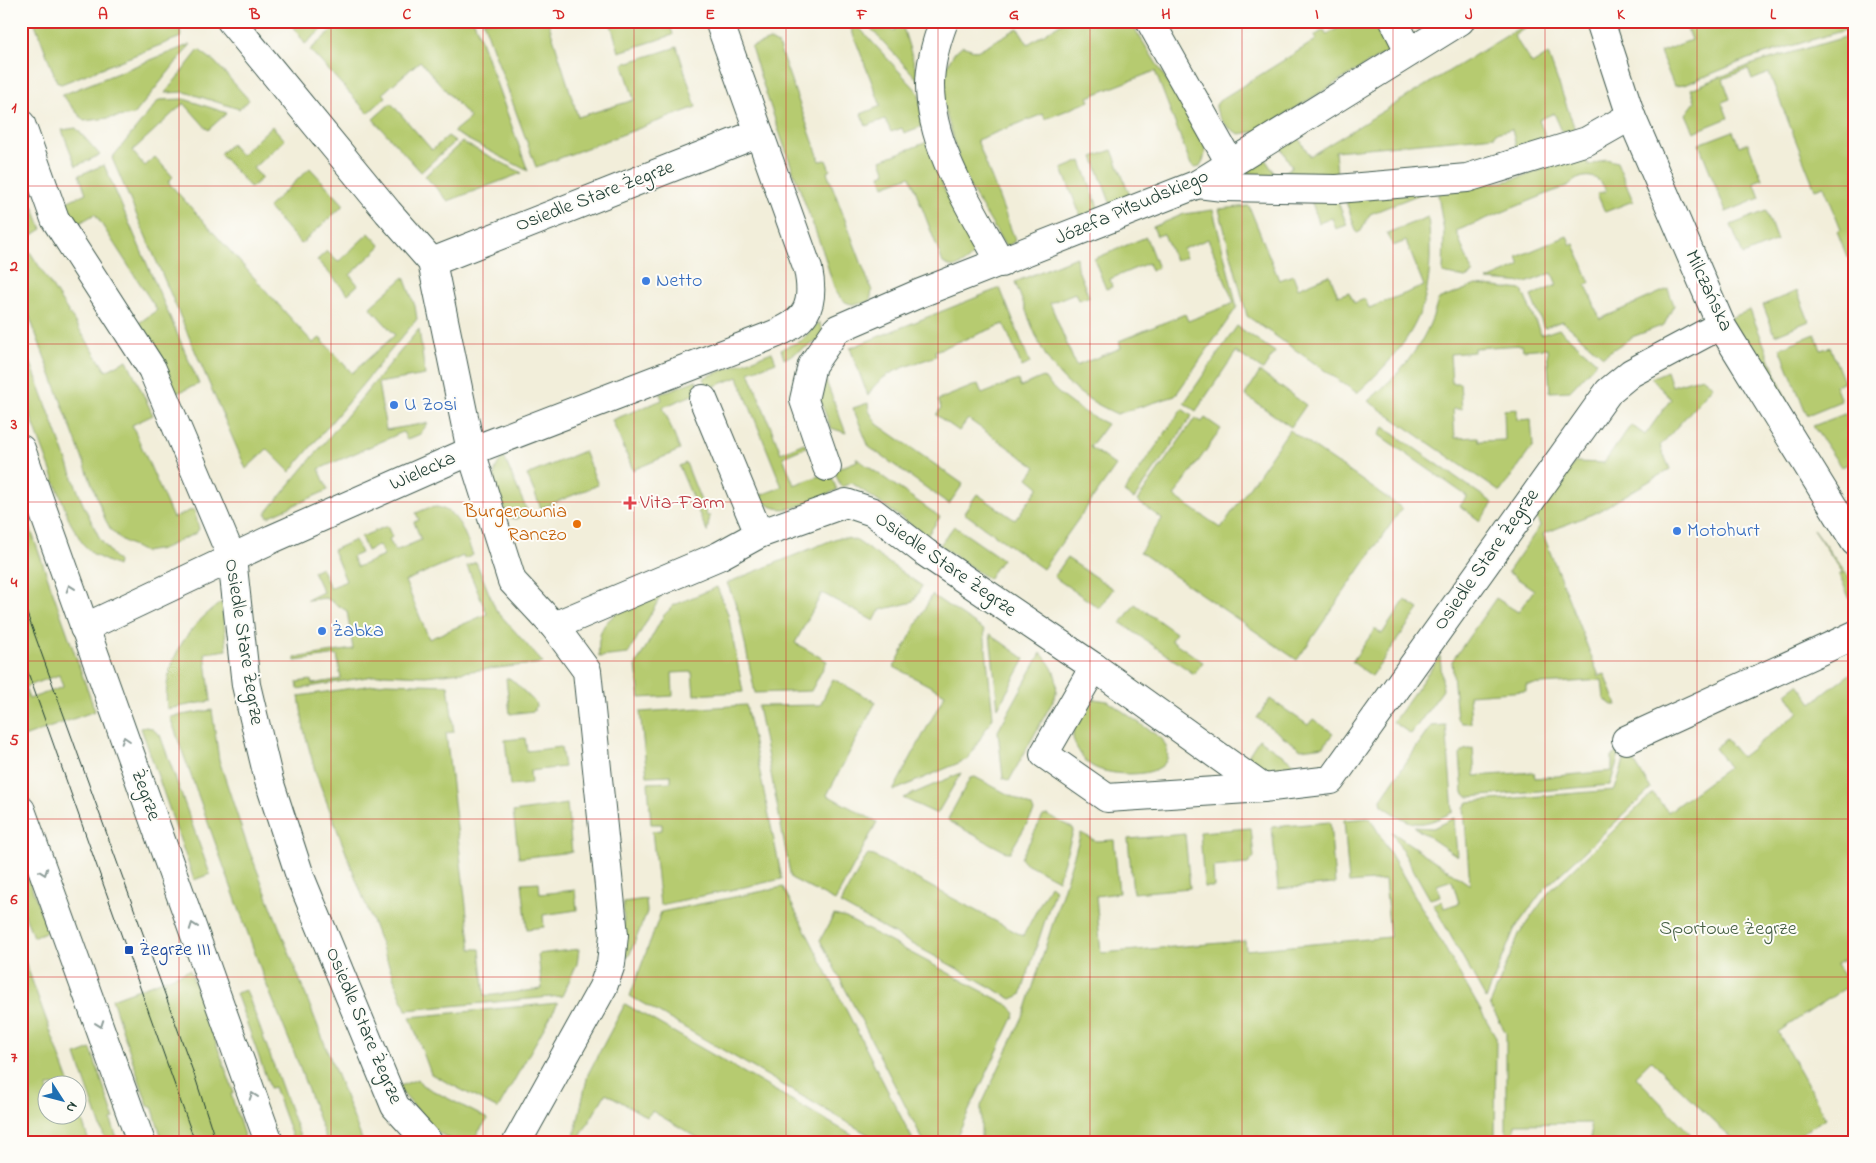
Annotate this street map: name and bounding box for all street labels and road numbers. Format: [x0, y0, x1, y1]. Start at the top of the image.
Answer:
street label: Osiedle Stare Żegrze [511, 153, 679, 242]
street label: Józefa Piłsudskiego [1050, 162, 1214, 254]
street label: Milczańska [1677, 246, 1739, 336]
street label: Wielecka [385, 445, 461, 499]
street label: Osiedle Stare Żegrze [1427, 483, 1548, 638]
street label: Osiedle Stare Żegrze [867, 505, 1022, 626]
street label: Osiedle Stare Żegrze [215, 557, 270, 727]
street label: Żegrze [121, 765, 168, 825]
street label: Osiedle Stare Żegrze [316, 943, 409, 1109]

